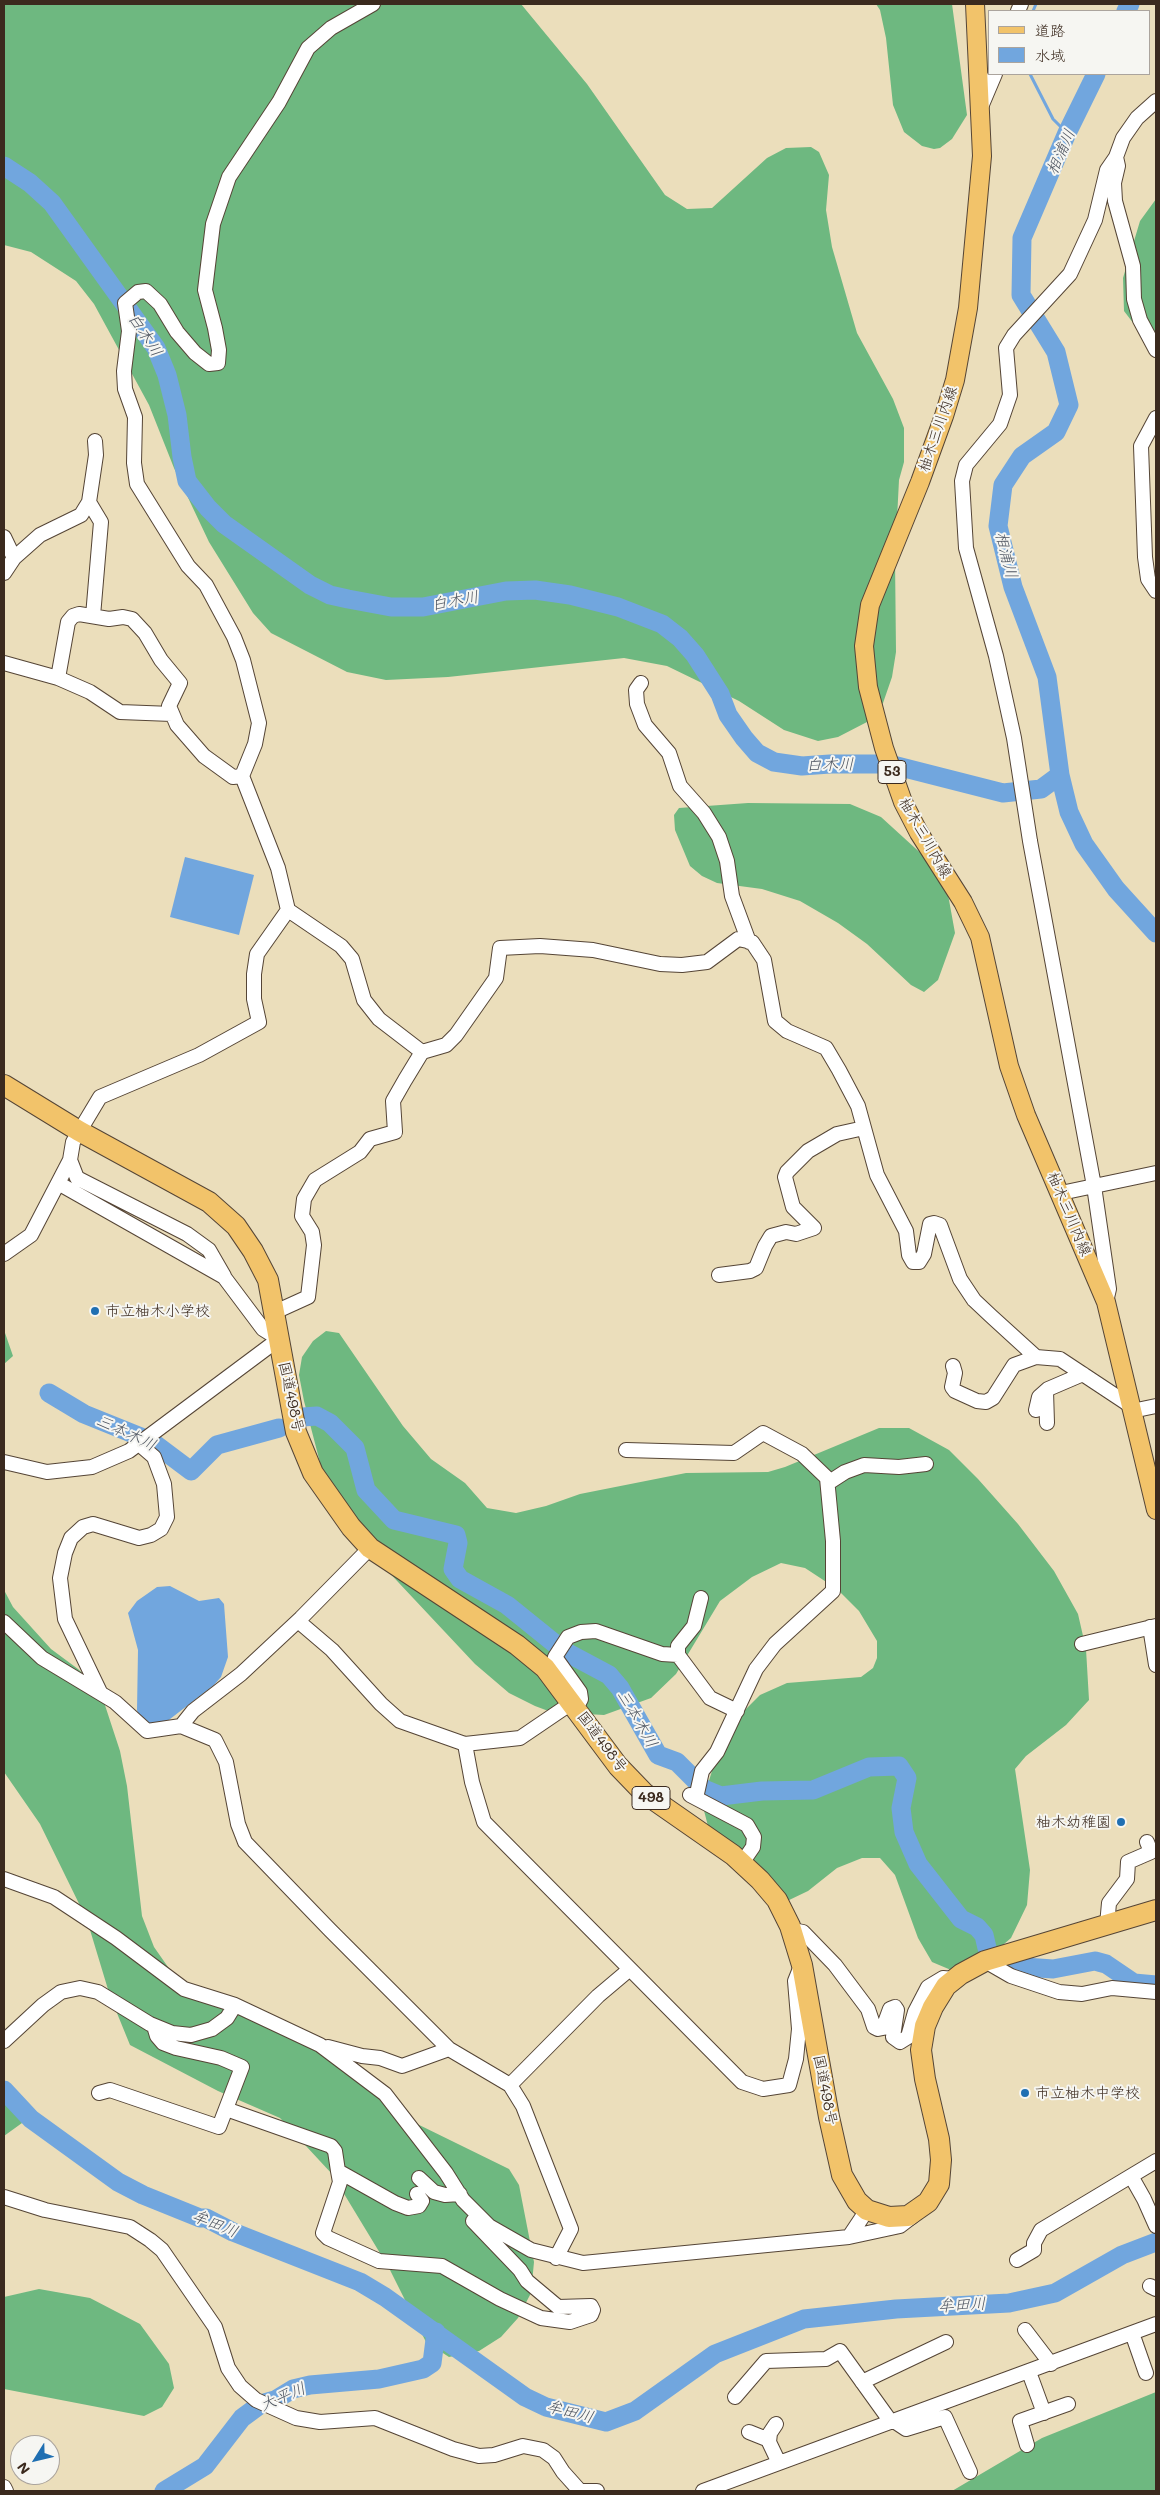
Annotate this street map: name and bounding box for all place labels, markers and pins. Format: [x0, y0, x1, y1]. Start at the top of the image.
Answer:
place label: 市立柚木小学校 [105, 1302, 210, 1320]
marker: 市立柚木小学校 [89, 1305, 101, 1317]
place label: 柚木幼稚園 [1036, 1813, 1111, 1831]
marker: 柚木幼稚園 [1115, 1816, 1127, 1828]
place label: 市立柚木中学校 [1035, 2084, 1140, 2102]
marker: 市立柚木中学校 [1019, 2087, 1031, 2099]

